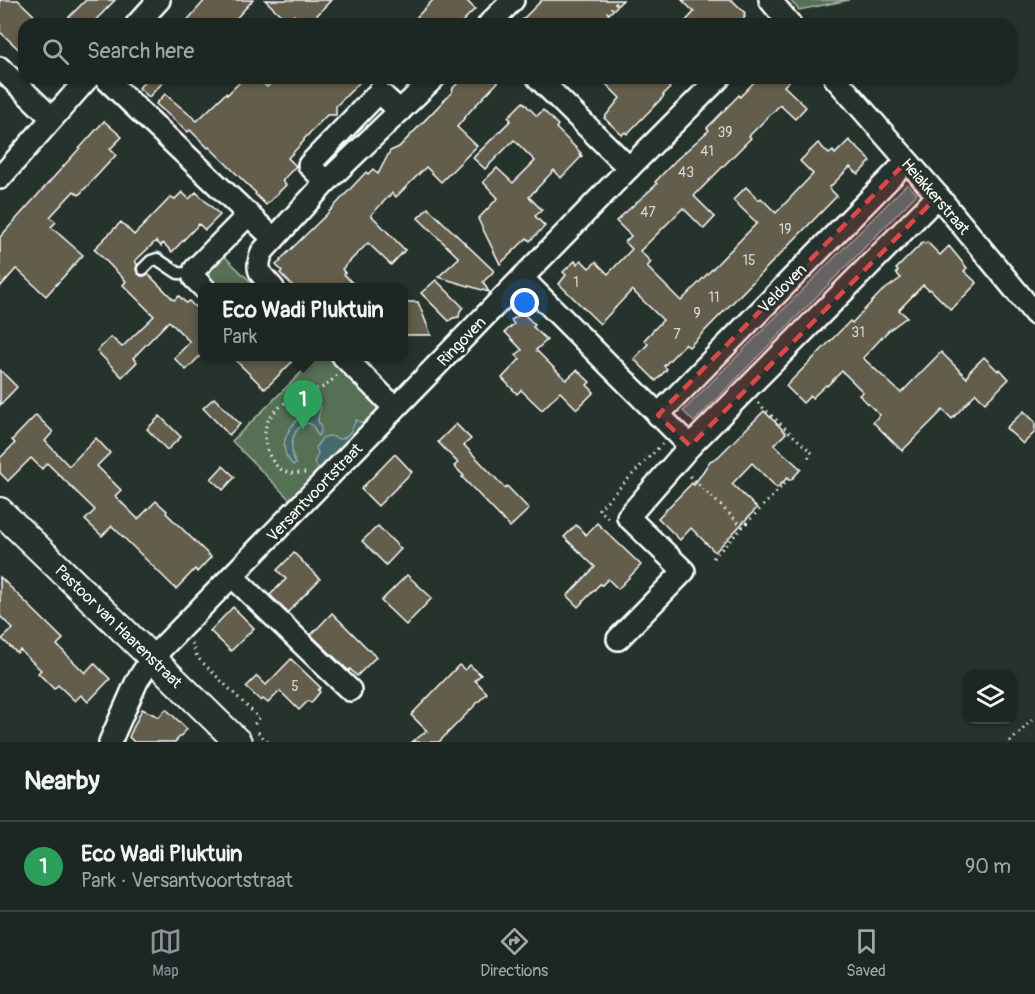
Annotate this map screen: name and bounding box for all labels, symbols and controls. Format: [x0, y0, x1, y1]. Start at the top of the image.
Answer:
search box [18, 18, 1017, 84]
icon: search [39, 35, 72, 68]
text: Search here [87, 37, 194, 65]
house number: 39 [717, 124, 733, 141]
house number: 41 [700, 143, 714, 160]
street label: Heiakkerstraat [897, 154, 974, 239]
house number: 43 [678, 164, 694, 181]
house number: 47 [640, 204, 656, 221]
house number: 19 [779, 221, 791, 238]
house number: 15 [742, 252, 756, 269]
street label: Veldoven [754, 260, 811, 318]
house number: 1 [573, 274, 579, 291]
popup [198, 283, 408, 361]
your location [510, 288, 539, 317]
house number: 11 [709, 289, 719, 306]
text: Eco Wadi Pluktuin [222, 296, 384, 324]
house number: 9 [693, 305, 701, 322]
street label: Ringoven [433, 313, 490, 371]
text: Park [222, 324, 257, 349]
house number: 31 [851, 324, 865, 341]
house number: 7 [673, 326, 681, 343]
pin: 1 [284, 380, 322, 430]
street label: Versantvoortstraat [263, 439, 367, 546]
street label: Pastoor van Haarenstraat [51, 561, 186, 693]
map controls [963, 670, 1017, 724]
button: layers [963, 670, 1017, 724]
house number: 5 [291, 678, 299, 695]
text: Nearby [24, 765, 100, 797]
text: Eco Wadi Pluktuin [81, 840, 242, 868]
text: 1 [40, 854, 47, 879]
text: 90 m [965, 854, 1011, 879]
text: Park · Versantvoortstraat [81, 868, 293, 893]
tab: Map [149, 925, 182, 981]
tab: Directions [480, 925, 548, 981]
tab: Saved [846, 925, 886, 981]

